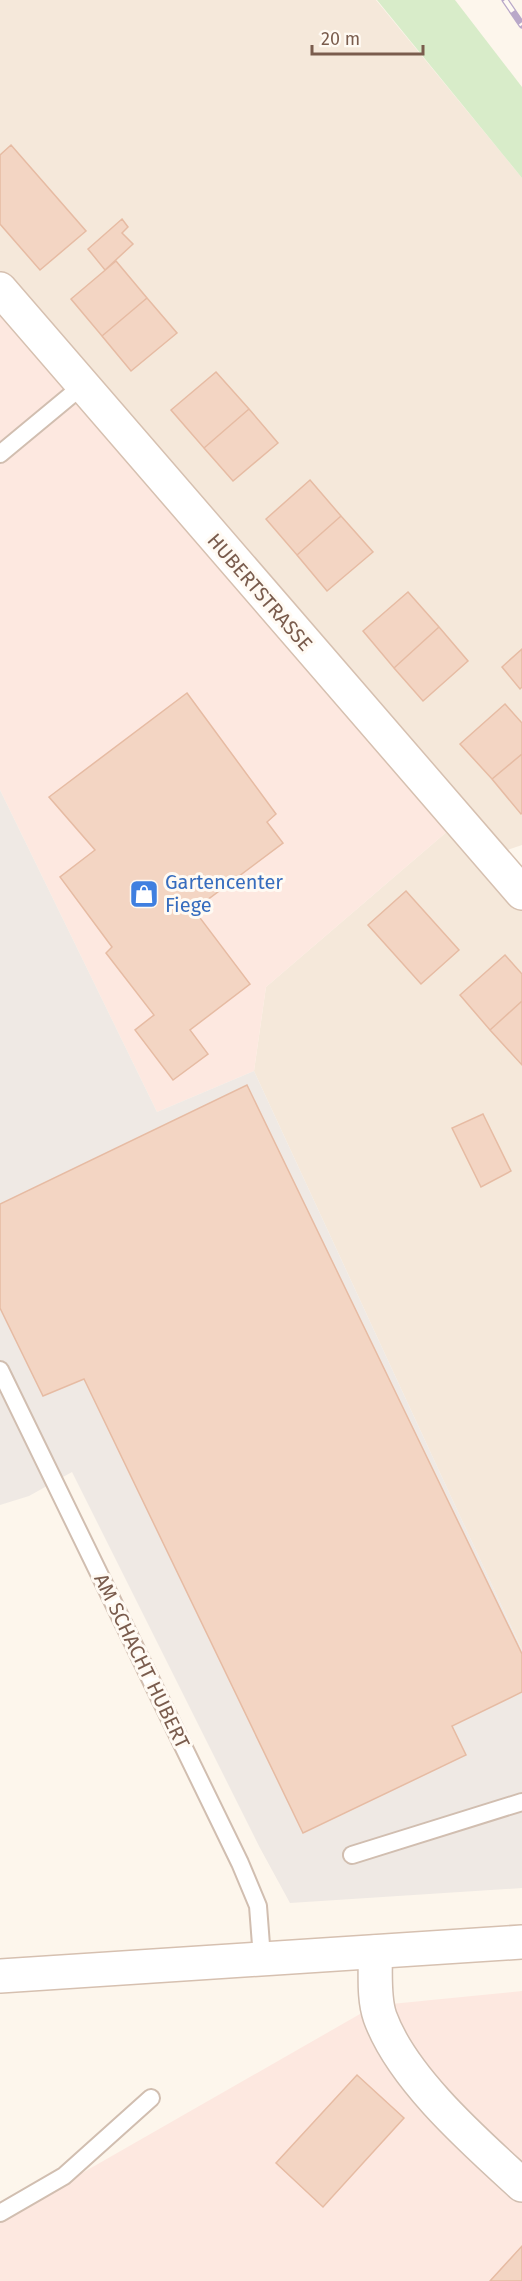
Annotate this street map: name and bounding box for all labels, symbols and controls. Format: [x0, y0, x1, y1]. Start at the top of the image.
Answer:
scale bar [312, 18, 423, 56]
text: 20 m [321, 28, 360, 50]
street label: HUBERTSTRASSE [202, 528, 318, 656]
place label: Gartencenter Fiege [165, 870, 283, 917]
shop icon: Gartencenter Fiege [128, 878, 160, 910]
street label: AM SCHACHT HUBERT [89, 1570, 195, 1753]

